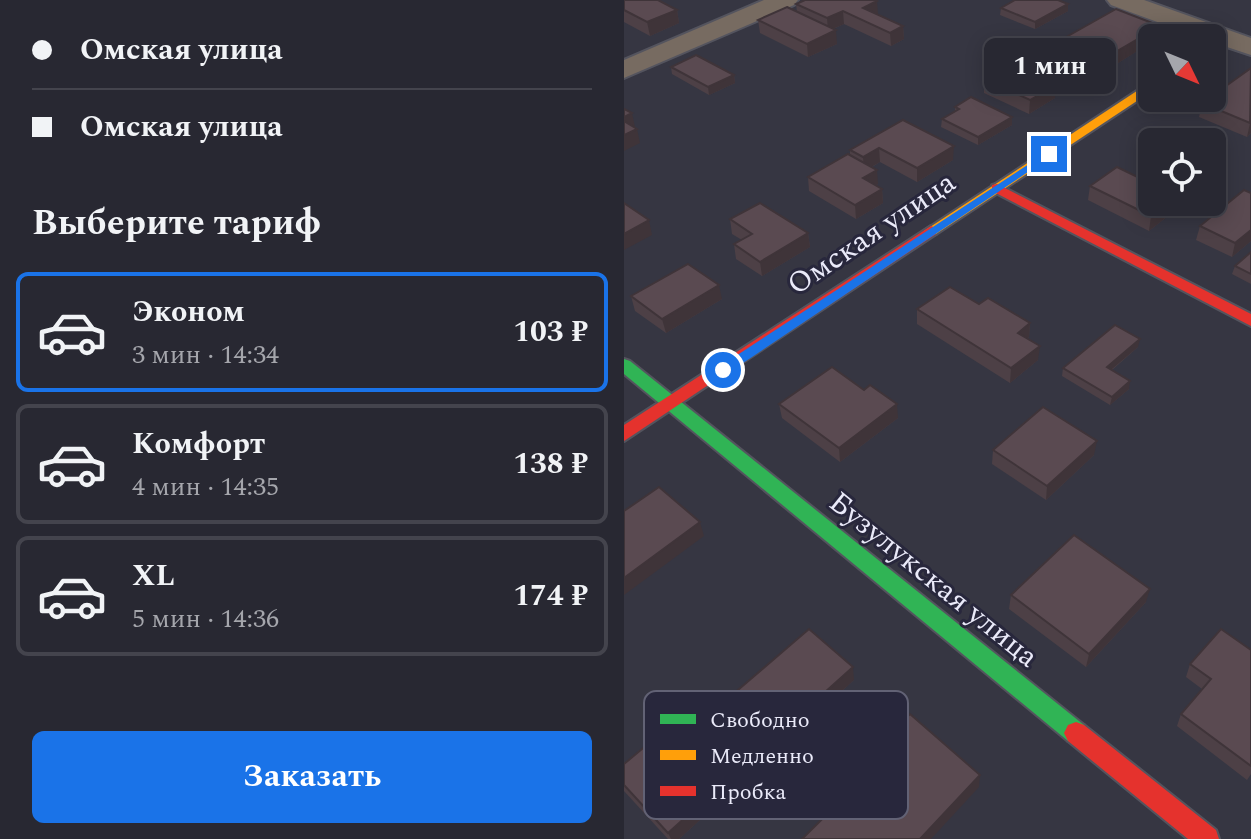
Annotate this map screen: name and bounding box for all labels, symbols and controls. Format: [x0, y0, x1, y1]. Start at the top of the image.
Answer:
north arrow [1138, 24, 1226, 112]
map controls [1138, 24, 1226, 216]
text: Омская улица [80, 27, 283, 73]
callout: 1 мин [983, 38, 1115, 94]
text: 1 мин [1013, 46, 1087, 86]
text: Омская улица [80, 104, 283, 150]
button: locate [1138, 128, 1226, 216]
route end [1031, 136, 1067, 172]
street label: Омская улица [778, 160, 966, 307]
text: Выберите тариф [32, 196, 321, 251]
text: Эконом [132, 289, 245, 335]
icon: car [36, 296, 108, 368]
text: 103 ₽ [513, 309, 588, 355]
text: 3 мин · 14:34 [132, 335, 279, 375]
route start [705, 352, 741, 388]
text: Комфорт [132, 421, 265, 467]
icon: car [36, 428, 108, 500]
text: 138 ₽ [513, 441, 588, 487]
text: 4 мин · 14:35 [132, 467, 279, 507]
street label: Бузулукская улица [818, 480, 1049, 679]
text: XL [132, 553, 175, 599]
icon: car [36, 560, 108, 632]
text: 174 ₽ [513, 573, 588, 619]
text: 5 мин · 14:36 [132, 599, 279, 639]
legend [644, 691, 908, 819]
text: Свободно [710, 704, 810, 737]
button: Заказать [32, 731, 592, 823]
text: Медленно [710, 740, 814, 773]
text: Пробка [710, 776, 787, 809]

